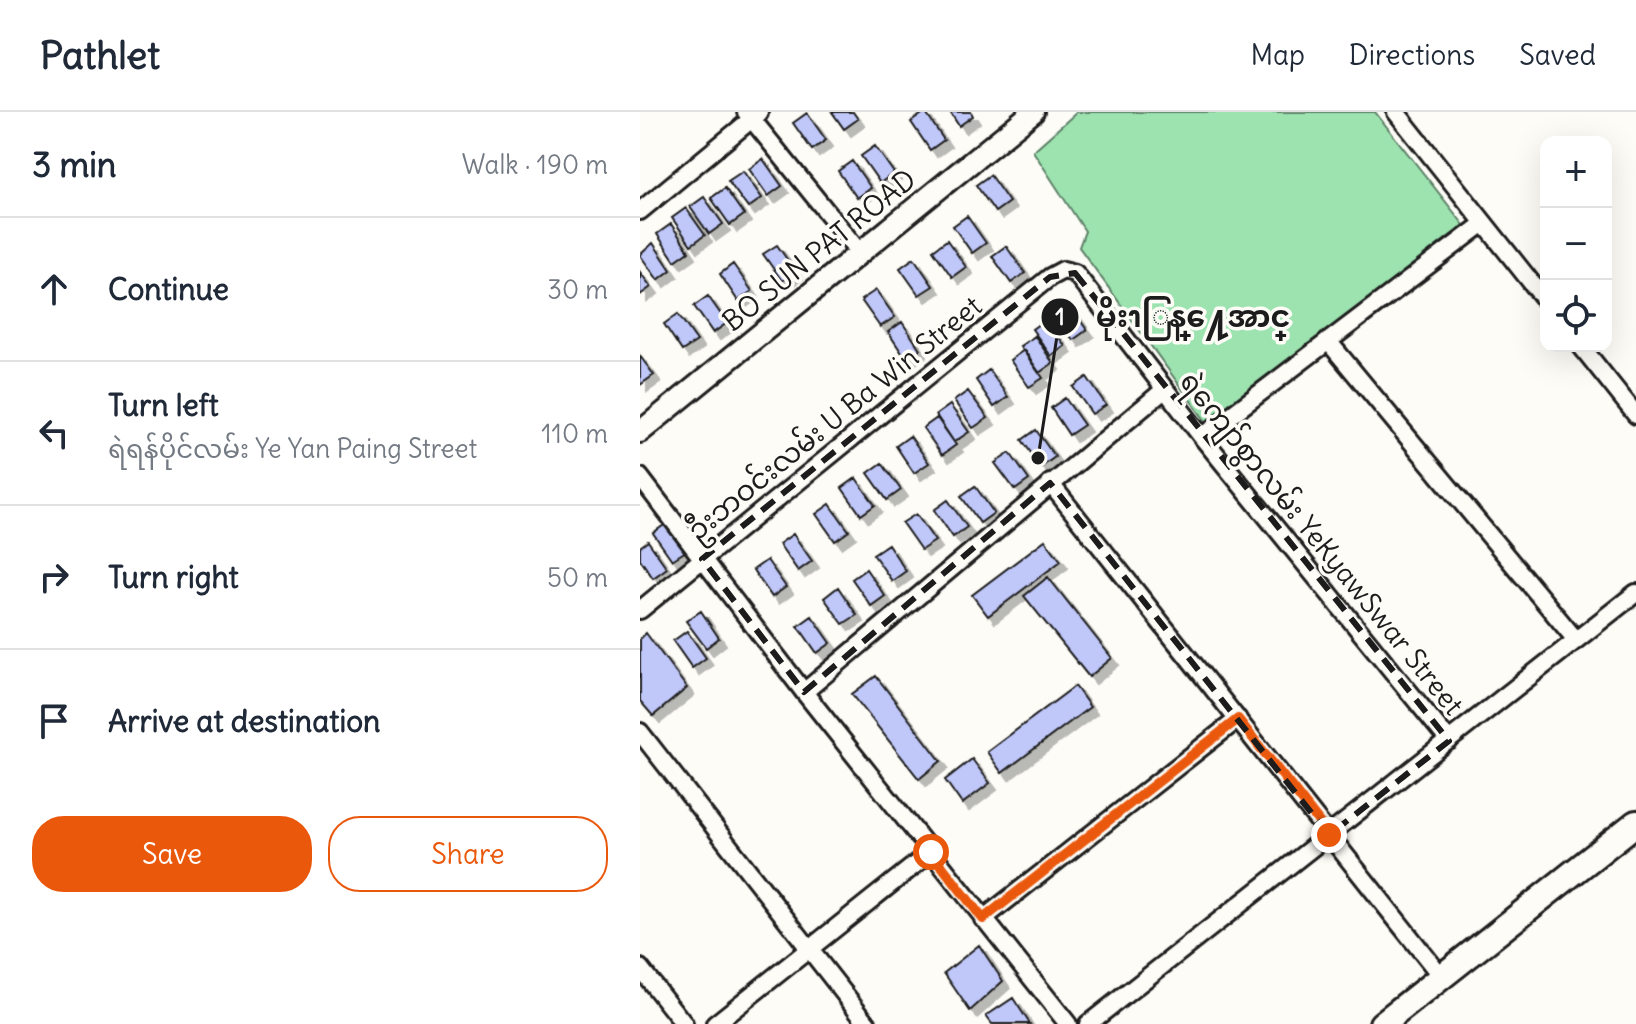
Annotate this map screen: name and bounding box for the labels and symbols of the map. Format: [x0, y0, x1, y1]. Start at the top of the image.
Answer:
street label: BO SUN PAT ROAD [715, 161, 923, 339]
street label: ဦးဘဝင်းလမ်း U Ba Win Street [679, 288, 992, 552]
callout: မိုးၫြန္႔ေအာင္ [1040, 290, 1306, 344]
text: မိုးၫြန္႔ေအာင္ [1096, 296, 1290, 342]
text: 1 [1055, 301, 1065, 331]
street label: ရဲကျော်စွာလမ်း YeKyawSwar Street [1168, 364, 1472, 725]
route end [1311, 817, 1347, 853]
route start [913, 834, 949, 870]

